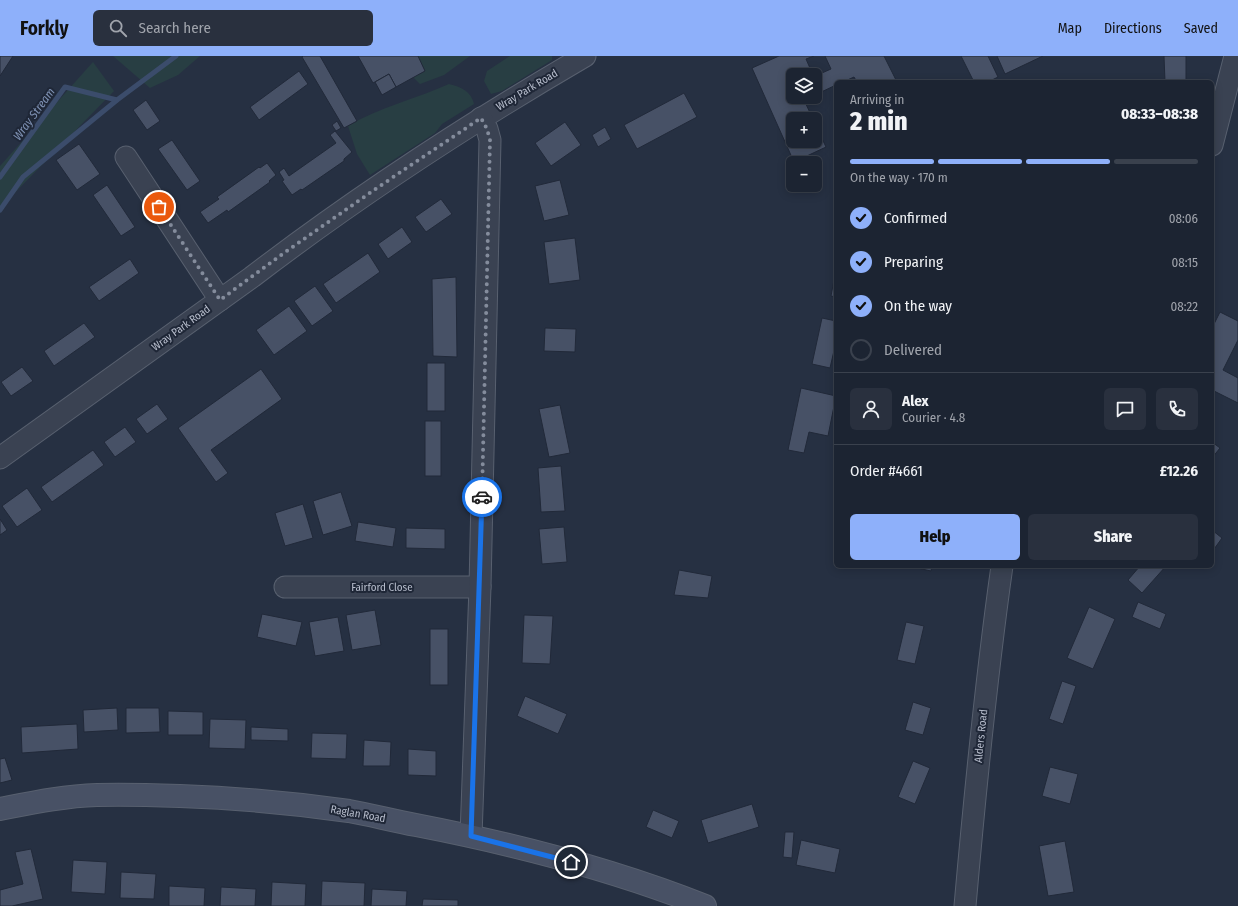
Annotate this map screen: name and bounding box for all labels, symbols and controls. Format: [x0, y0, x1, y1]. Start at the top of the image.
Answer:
search box [93, 10, 373, 46]
text: Forkly [20, 17, 69, 40]
icon: search [107, 17, 129, 39]
text: Search here [139, 19, 211, 37]
text: Map [1058, 20, 1082, 37]
text: Directions [1104, 20, 1162, 37]
text: Saved [1184, 20, 1218, 37]
street label: Wray Park Road [494, 67, 560, 113]
map controls [786, 68, 822, 192]
button: layers [786, 68, 822, 104]
water label: Wray Stream [10, 85, 58, 143]
text: Arriving in [850, 92, 904, 107]
text: 08:33–08:38 [1121, 105, 1198, 123]
text: 2 min [850, 106, 908, 137]
button: + [786, 112, 822, 148]
button: − [786, 156, 822, 192]
text: On the way · 170 m [850, 170, 948, 185]
pin [142, 190, 176, 224]
icon: bag [148, 196, 170, 218]
icon: check [850, 207, 872, 229]
text: Confirmed [884, 209, 947, 227]
text: 08:06 [1169, 211, 1198, 226]
icon: check [850, 251, 872, 273]
text: Preparing [884, 253, 943, 271]
text: 08:15 [1171, 255, 1198, 270]
icon: check [850, 295, 872, 317]
text: On the way [884, 297, 952, 315]
text: 08:22 [1171, 299, 1198, 314]
street label: Wray Park Road [149, 302, 213, 354]
text: Delivered [884, 341, 942, 359]
button: person [850, 388, 892, 430]
button: chat [1104, 388, 1146, 430]
button: phone [1156, 388, 1198, 430]
text: Alex [902, 392, 929, 410]
text: Courier · 4.8 [902, 410, 965, 425]
text: Order #4661 [850, 462, 923, 480]
text: £12.26 [1160, 462, 1198, 480]
courier [462, 477, 502, 517]
icon: car [471, 486, 493, 508]
button: Help [850, 514, 1020, 560]
button: Share [1028, 514, 1198, 560]
street label: Fairford Close [351, 581, 413, 594]
street label: Alders Road [972, 709, 990, 763]
street label: Raglan Road [329, 803, 387, 825]
pin [554, 845, 588, 879]
icon: home [560, 851, 582, 873]

